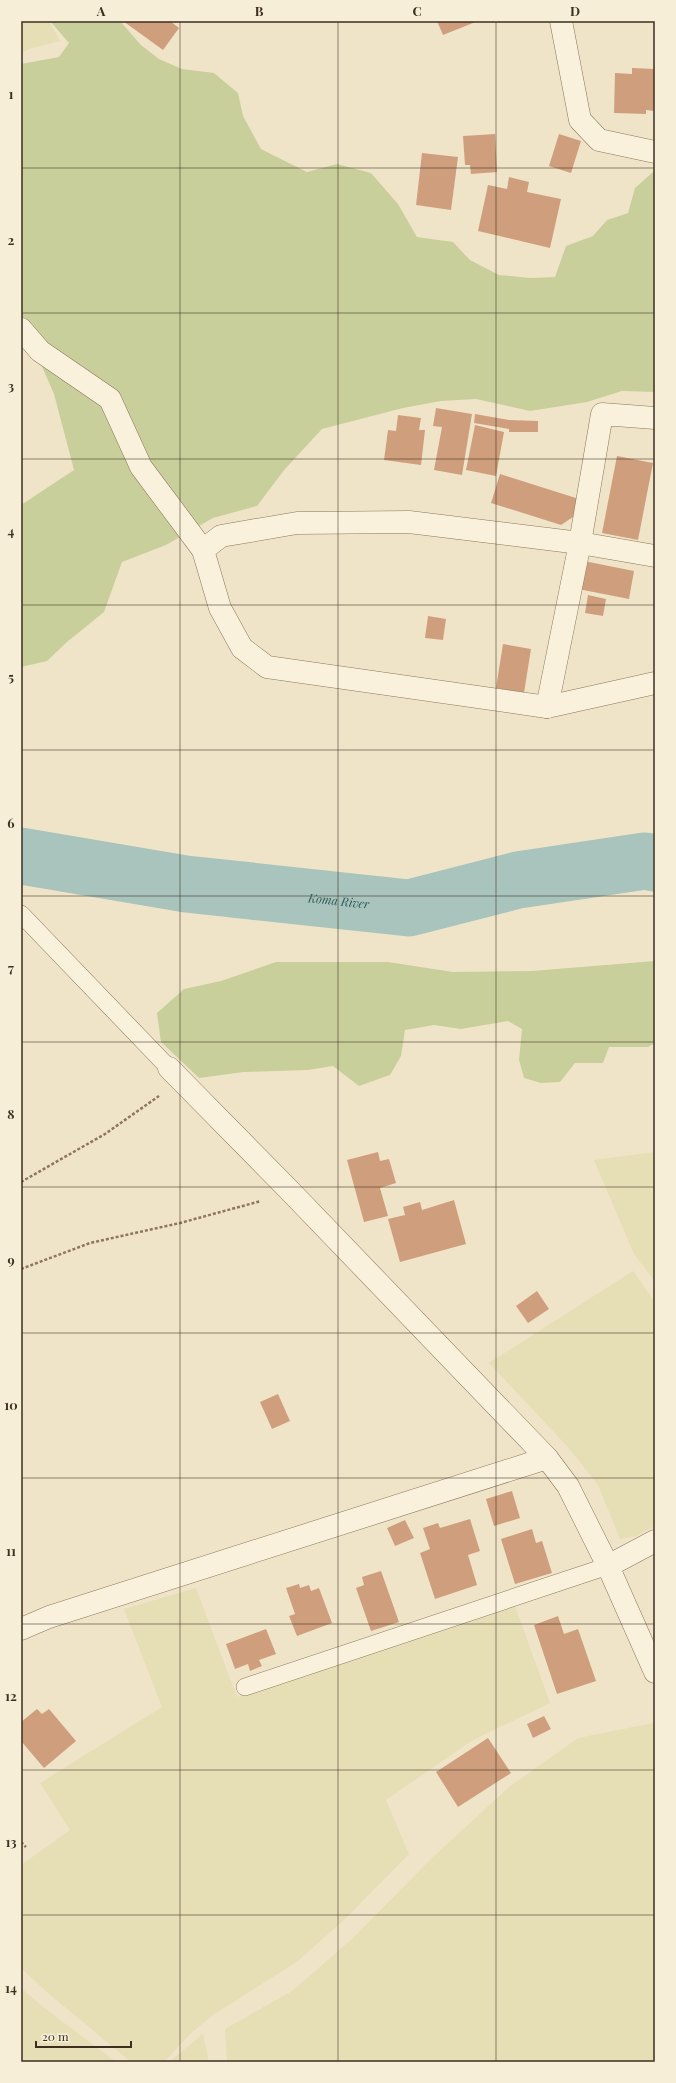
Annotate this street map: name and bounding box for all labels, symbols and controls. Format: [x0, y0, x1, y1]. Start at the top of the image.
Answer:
text: A [96, 2, 106, 19]
text: B [255, 2, 264, 19]
text: C [412, 2, 422, 19]
text: D [570, 2, 580, 19]
text: 1 [9, 85, 14, 102]
text: 2 [8, 231, 15, 248]
text: 3 [8, 377, 14, 394]
text: 4 [8, 522, 15, 539]
text: 5 [8, 668, 14, 685]
text: 6 [7, 814, 15, 831]
water label: Koma River [307, 889, 371, 912]
text: 7 [8, 959, 14, 976]
text: 8 [7, 1105, 15, 1122]
text: 9 [7, 1251, 15, 1268]
text: 10 [4, 1396, 18, 1413]
text: 11 [6, 1542, 16, 1559]
text: 12 [5, 1687, 17, 1704]
text: 13 [5, 1833, 17, 1850]
text: 14 [5, 1979, 17, 1996]
scale bar [36, 2023, 131, 2049]
text: 20 m [42, 2028, 69, 2044]

